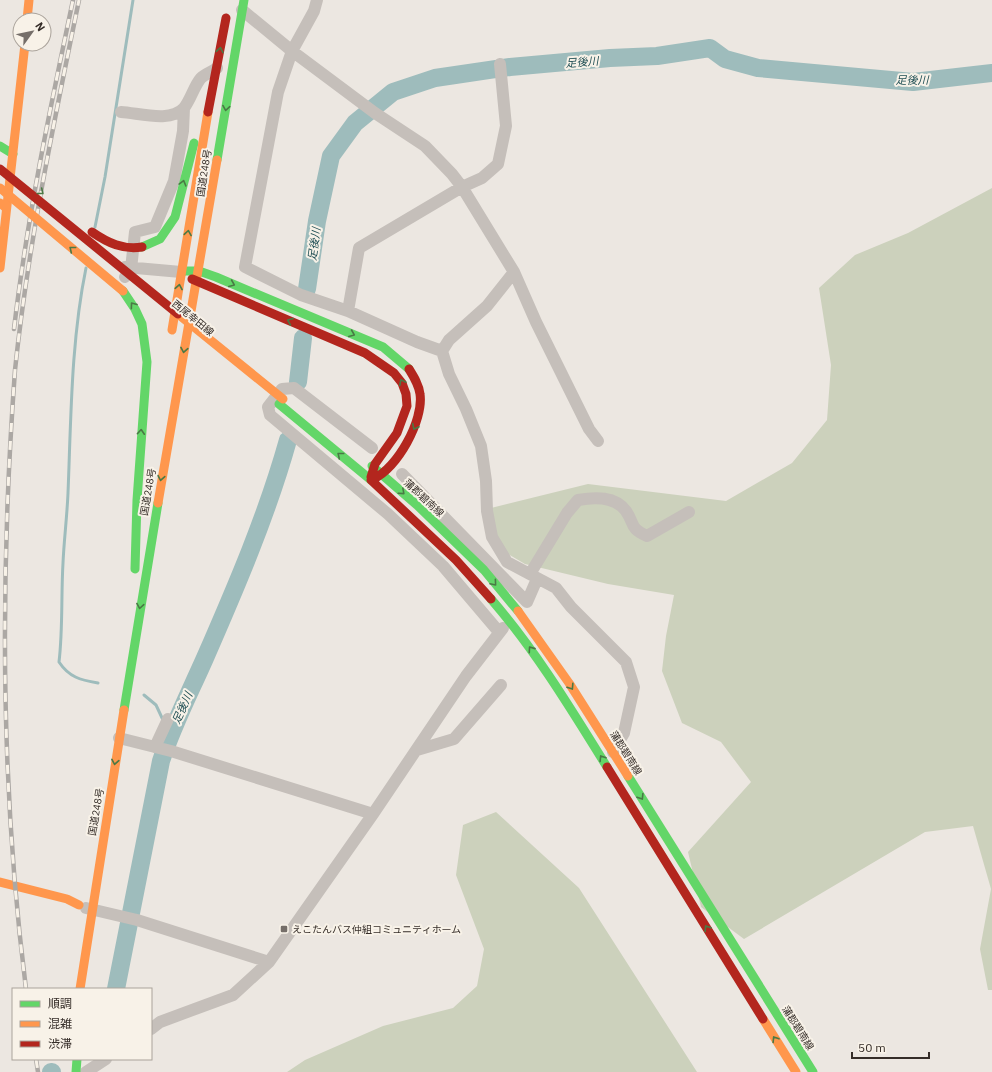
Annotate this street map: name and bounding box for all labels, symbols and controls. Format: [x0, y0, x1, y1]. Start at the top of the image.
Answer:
north arrow [12, 12, 52, 52]
text: N [32, 19, 48, 34]
one-way arrow [215, 47, 224, 53]
water label: 足後川 [565, 54, 600, 70]
water label: 足後川 [896, 73, 929, 87]
one-way arrow [222, 104, 231, 111]
street label: 国道248号 [194, 148, 214, 198]
one-way arrow [179, 180, 187, 186]
one-way arrow [37, 188, 44, 195]
water label: 足後川 [305, 226, 323, 261]
one-way arrow [183, 230, 192, 236]
one-way arrow [69, 246, 76, 253]
one-way arrow [228, 279, 235, 287]
one-way arrow [174, 284, 183, 290]
street label: 西尾幸田線 [169, 297, 217, 339]
one-way arrow [131, 302, 138, 309]
one-way arrow [286, 318, 294, 326]
one-way arrow [348, 329, 355, 337]
one-way arrow [180, 347, 188, 353]
one-way arrow [399, 379, 406, 387]
one-way arrow [412, 423, 420, 430]
one-way arrow [137, 429, 146, 435]
one-way arrow [338, 452, 345, 459]
street label: 国道248号 [137, 467, 159, 517]
one-way arrow [158, 475, 166, 481]
street label: 蒲郡碧南線 [401, 476, 447, 520]
one-way arrow [397, 487, 404, 494]
one-way arrow [490, 578, 497, 585]
one-way arrow [137, 603, 145, 610]
one-way arrow [529, 647, 536, 654]
one-way arrow [567, 683, 574, 690]
water label: 足後川 [169, 689, 196, 726]
street label: 蒲郡碧南線 [607, 728, 645, 778]
one-way arrow [599, 755, 606, 762]
one-way arrow [112, 759, 120, 766]
street label: 国道248号 [85, 787, 107, 837]
one-way arrow [636, 793, 643, 800]
place label: えこたんバス仲組コミュニティホーム [292, 923, 461, 936]
marker: えこたんバス仲組コミュニティホーム [279, 924, 289, 934]
one-way arrow [704, 925, 712, 932]
legend [12, 988, 152, 1060]
text: 順調 [48, 996, 72, 1011]
street label: 蒲郡碧南線 [779, 1003, 817, 1053]
text: 混雑 [48, 1016, 72, 1031]
scale bar [852, 1034, 929, 1060]
text: 渋滞 [48, 1036, 72, 1051]
one-way arrow [773, 1036, 780, 1043]
text: 50 m [858, 1040, 886, 1055]

